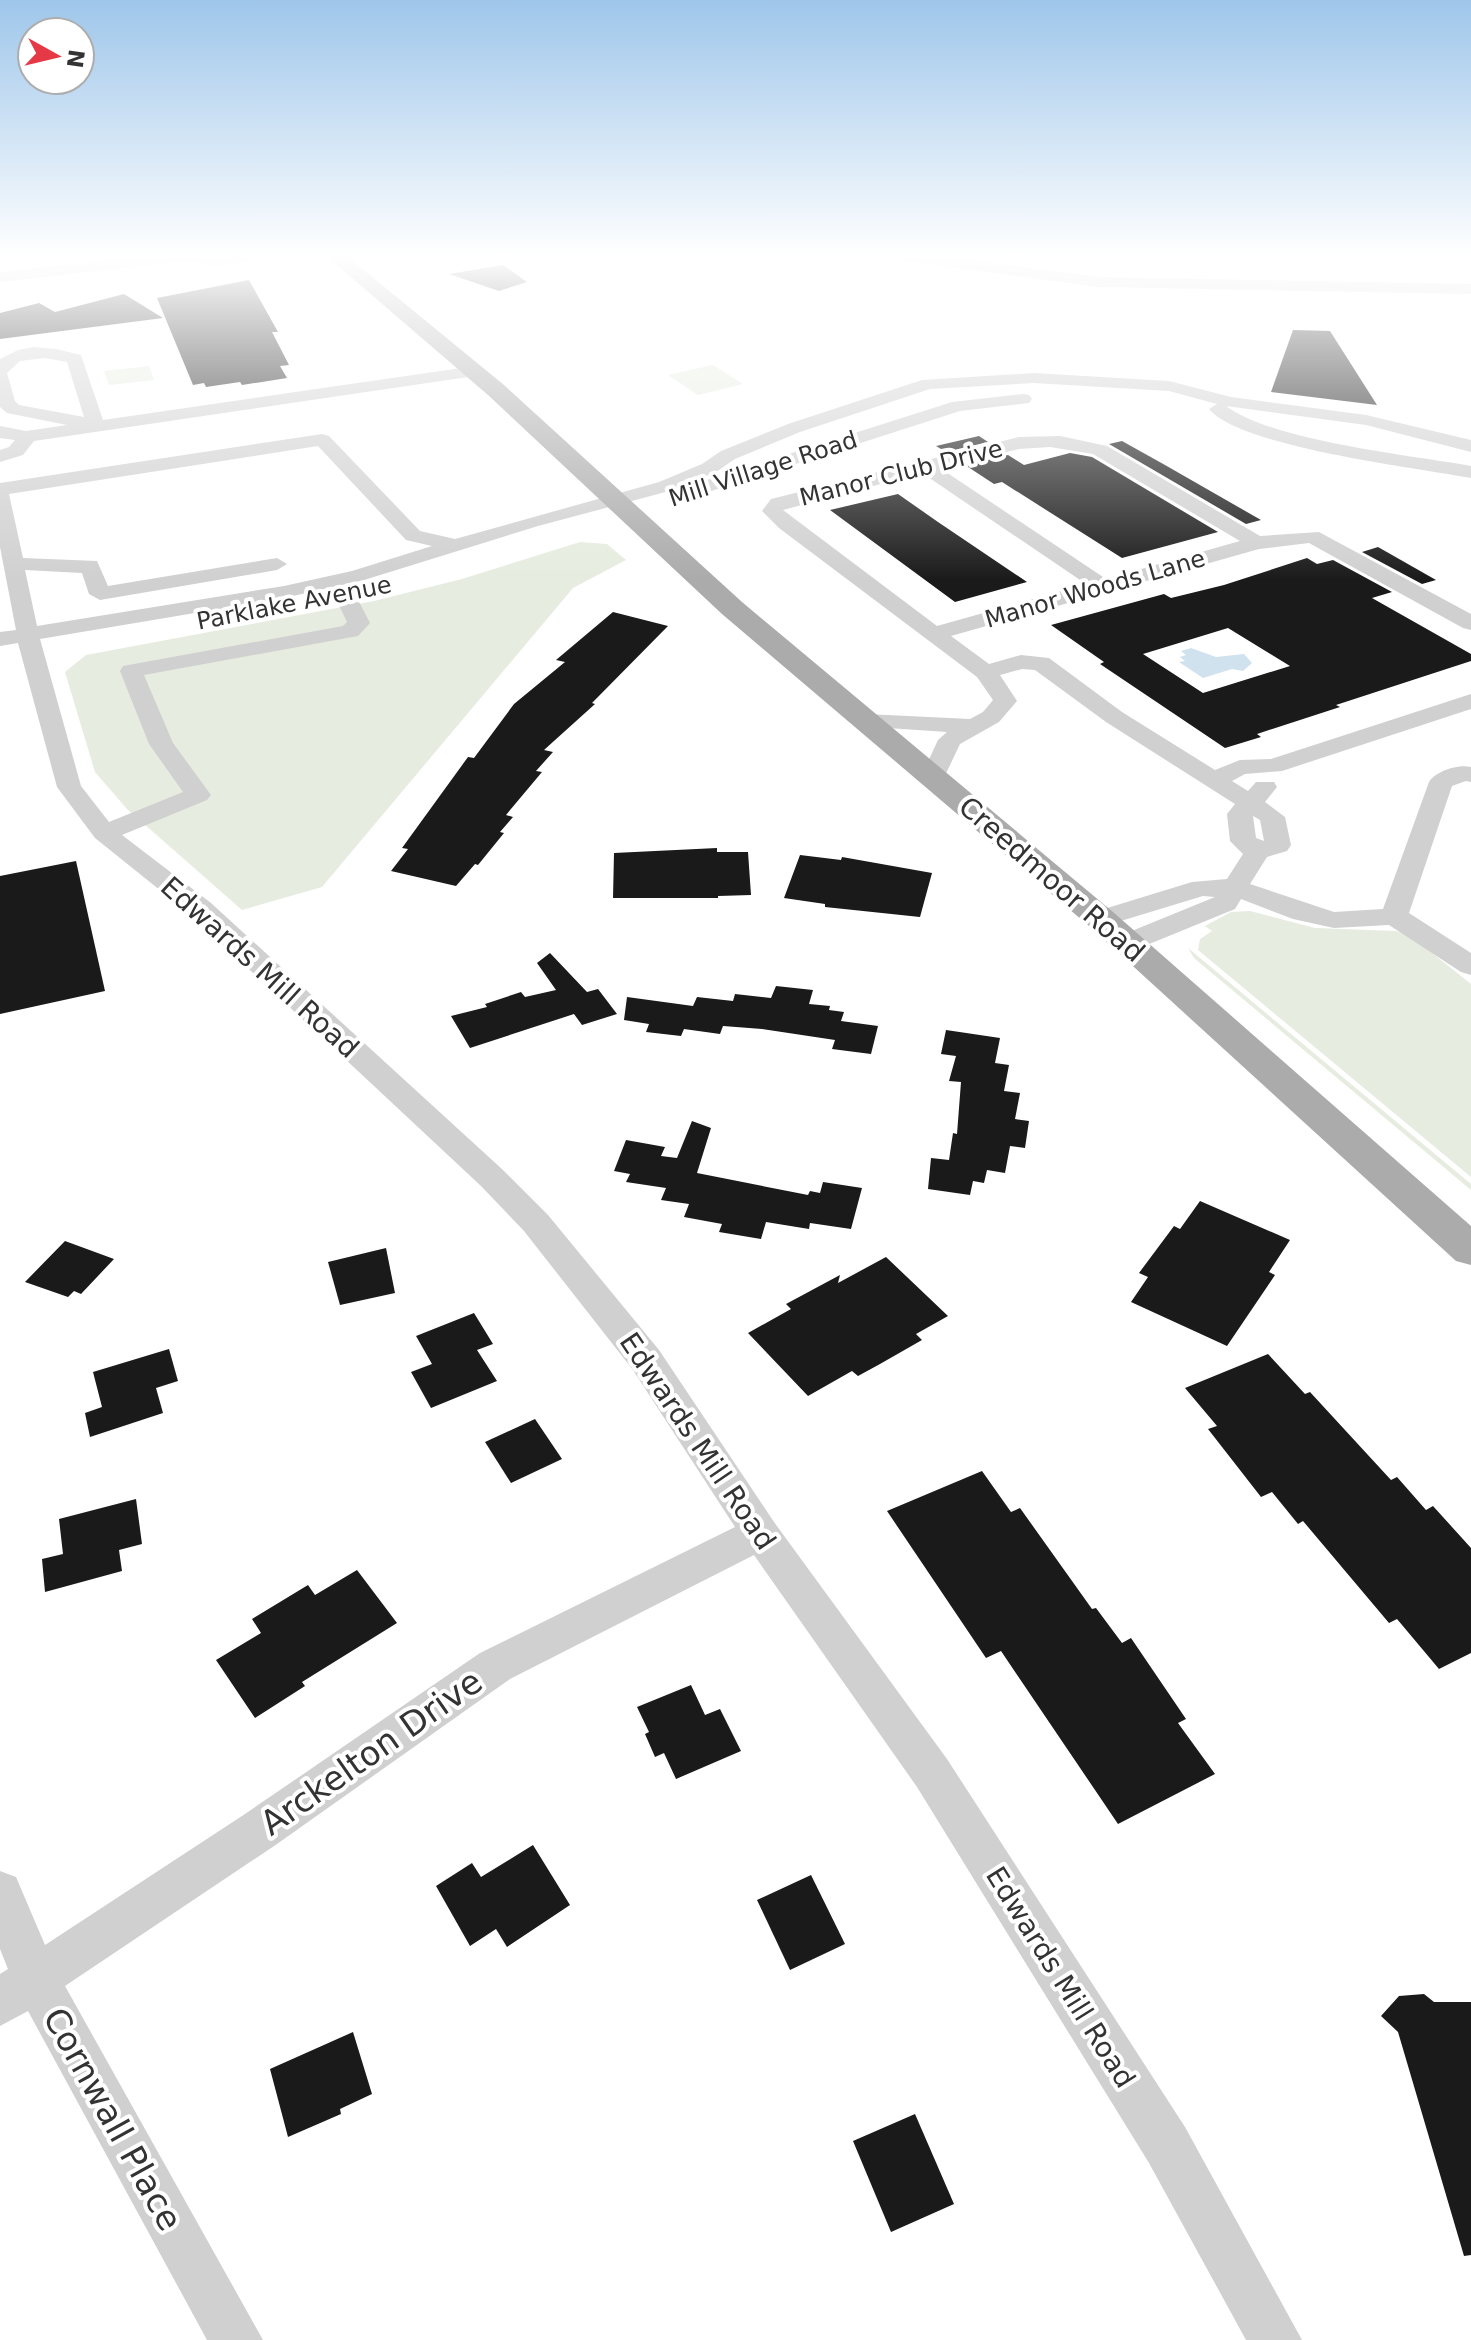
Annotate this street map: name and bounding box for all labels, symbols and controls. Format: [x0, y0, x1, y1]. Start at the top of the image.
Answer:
north arrow [16, 16, 96, 96]
text: N [62, 48, 89, 70]
street label: Mill Village Road [665, 425, 861, 513]
street label: Manor Club Drive [797, 434, 1005, 512]
street label: Manor Woods Lane [982, 544, 1208, 634]
street label: Parklake Avenue [194, 570, 394, 636]
street label: Creedmoor Road [952, 790, 1151, 969]
street label: Edwards Mill Road [154, 870, 365, 1065]
street label: Edwards Mill Road [613, 1327, 782, 1556]
street label: Arckelton Drive [253, 1661, 489, 1843]
street label: Edwards Mill Road [979, 1861, 1142, 2094]
street label: Cornwall Place [35, 2001, 191, 2237]

